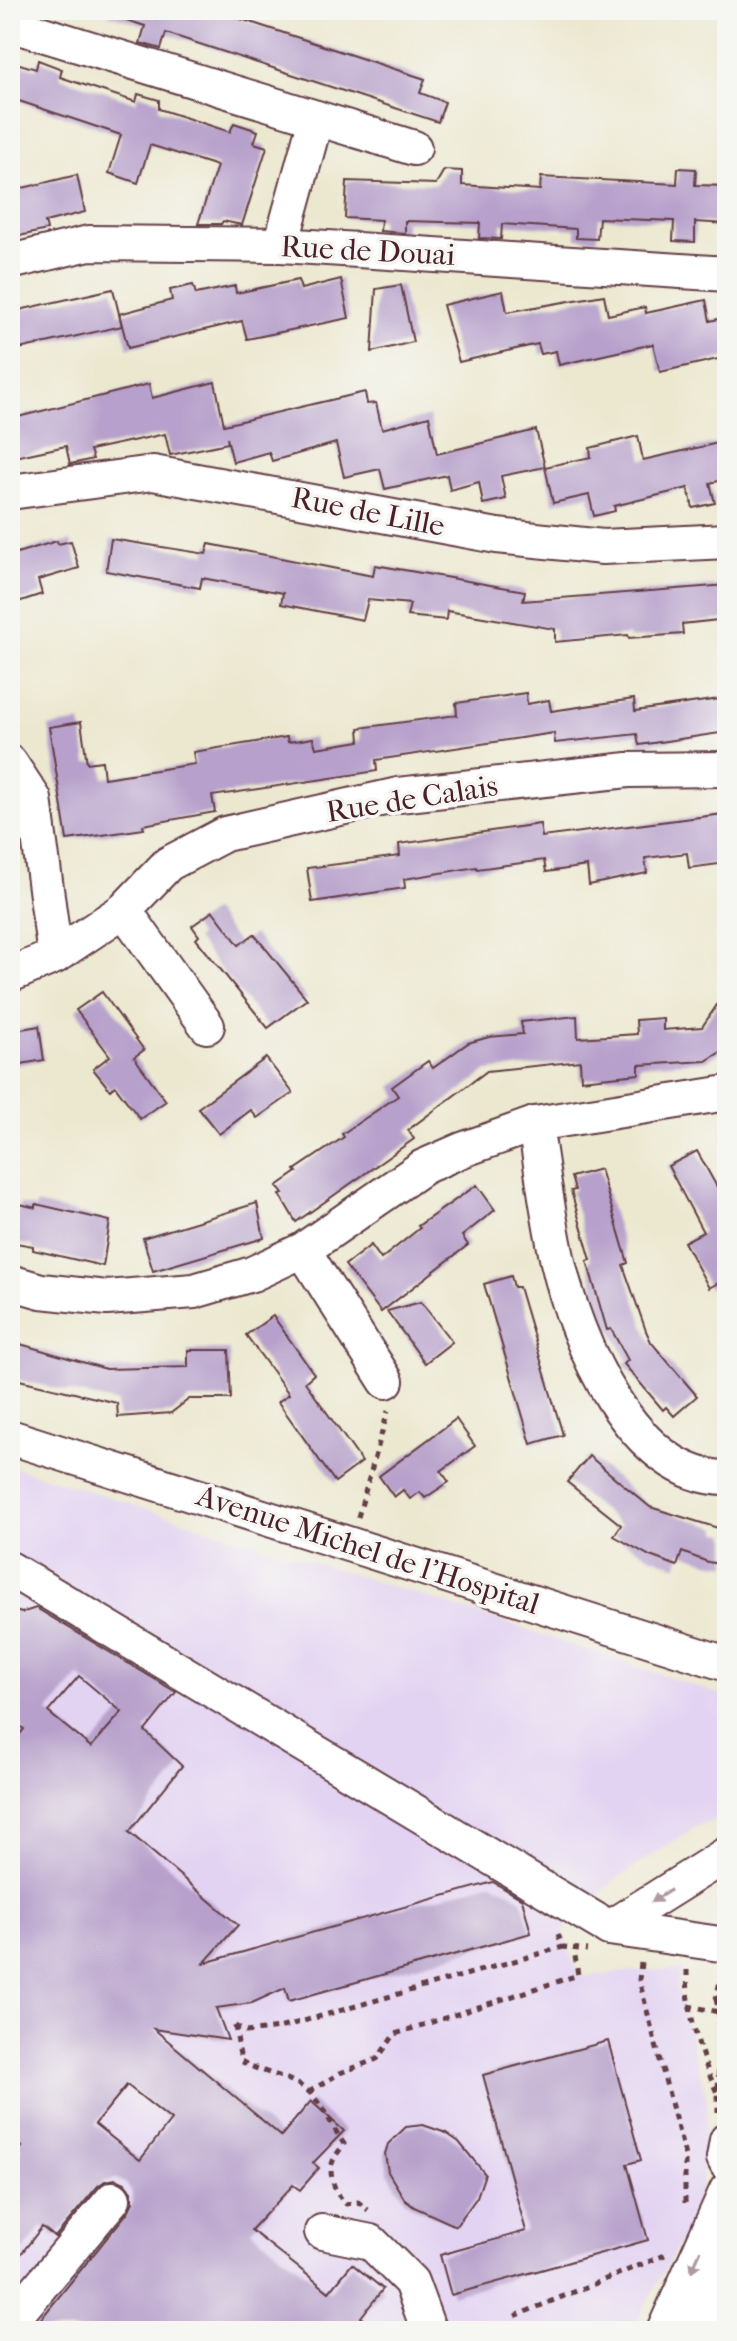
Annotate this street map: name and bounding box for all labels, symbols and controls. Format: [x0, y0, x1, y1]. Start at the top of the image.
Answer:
street label: Rue de Douai [280, 229, 456, 273]
street label: Rue de Lille [289, 480, 448, 544]
street label: Rue de Calais [324, 768, 500, 830]
street label: Avenue Michel de l'Hospital [191, 1478, 544, 1622]
one-way arrow [650, 1888, 672, 1902]
one-way arrow [689, 2249, 703, 2272]

